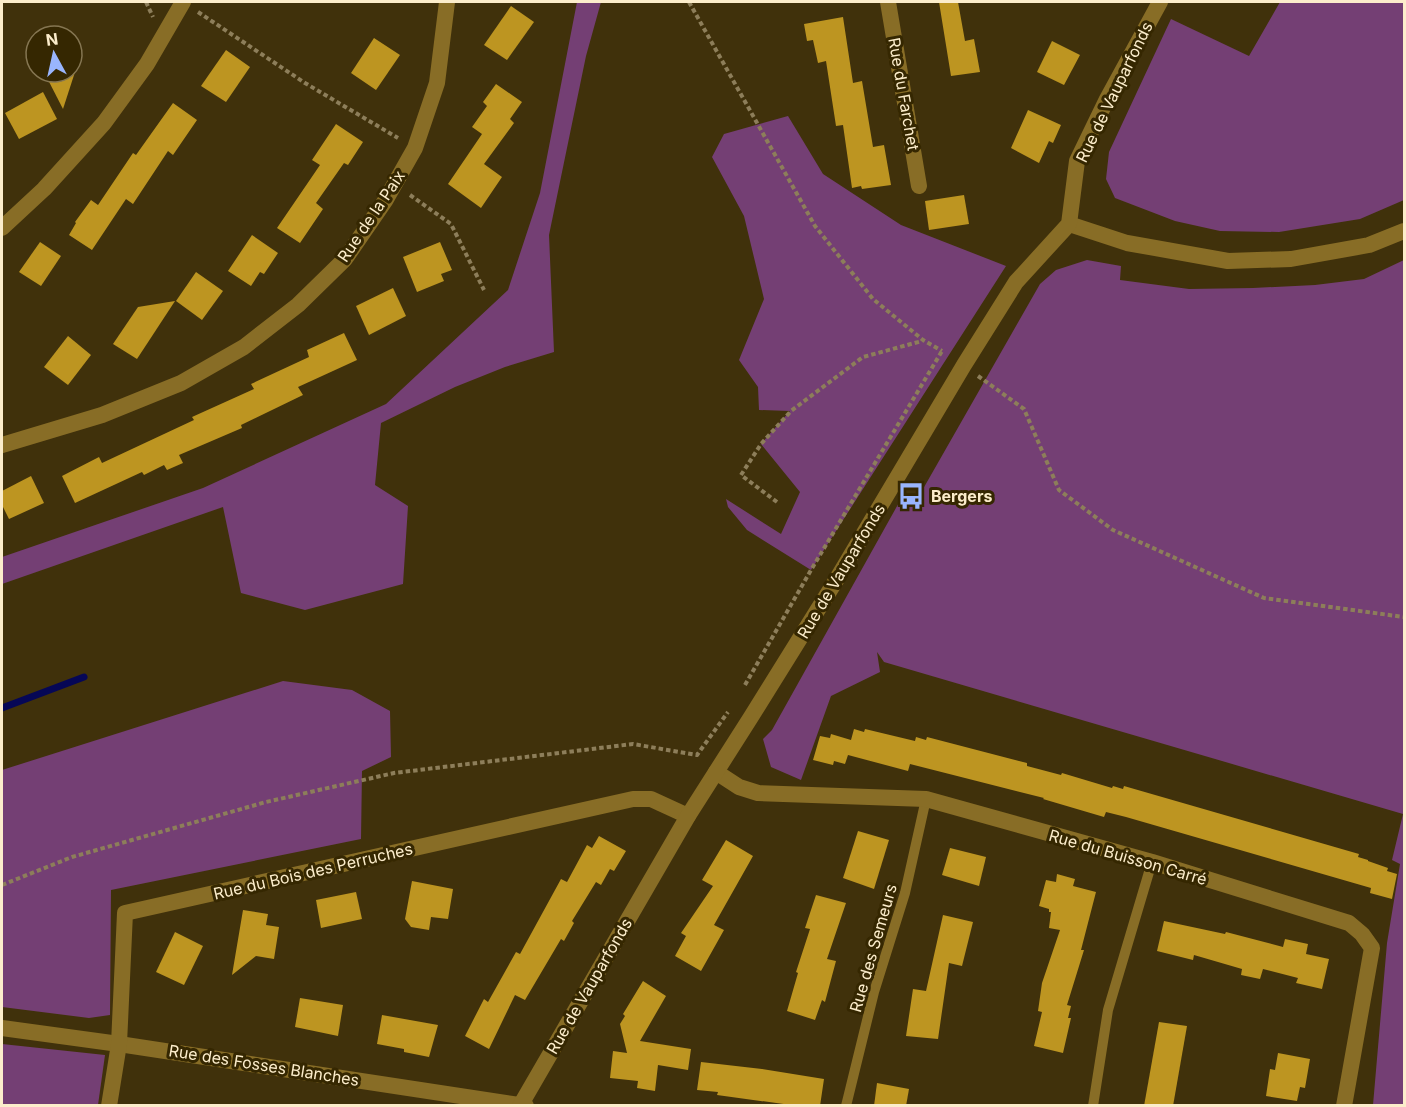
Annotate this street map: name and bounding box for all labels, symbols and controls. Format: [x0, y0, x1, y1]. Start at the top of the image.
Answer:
street label: Rue de Vauparfonds [1071, 18, 1157, 166]
north arrow [24, 24, 84, 84]
text: N [44, 28, 59, 50]
street label: Rue du Farchet [884, 36, 924, 152]
street label: Rue de la Paix [333, 166, 409, 266]
bus stop icon: Bergers [896, 481, 926, 511]
place label: Bergers [931, 486, 992, 506]
street label: Rue de Vauparfonds [793, 500, 889, 642]
street label: Rue du Buisson Carré [1047, 825, 1209, 889]
street label: Rue du Bois des Perruches [211, 838, 415, 904]
street label: Rue des Semeurs [845, 882, 901, 1014]
street label: Rue de Vauparfonds [542, 914, 636, 1058]
street label: Rue des Fosses Blanches [167, 1040, 361, 1090]

